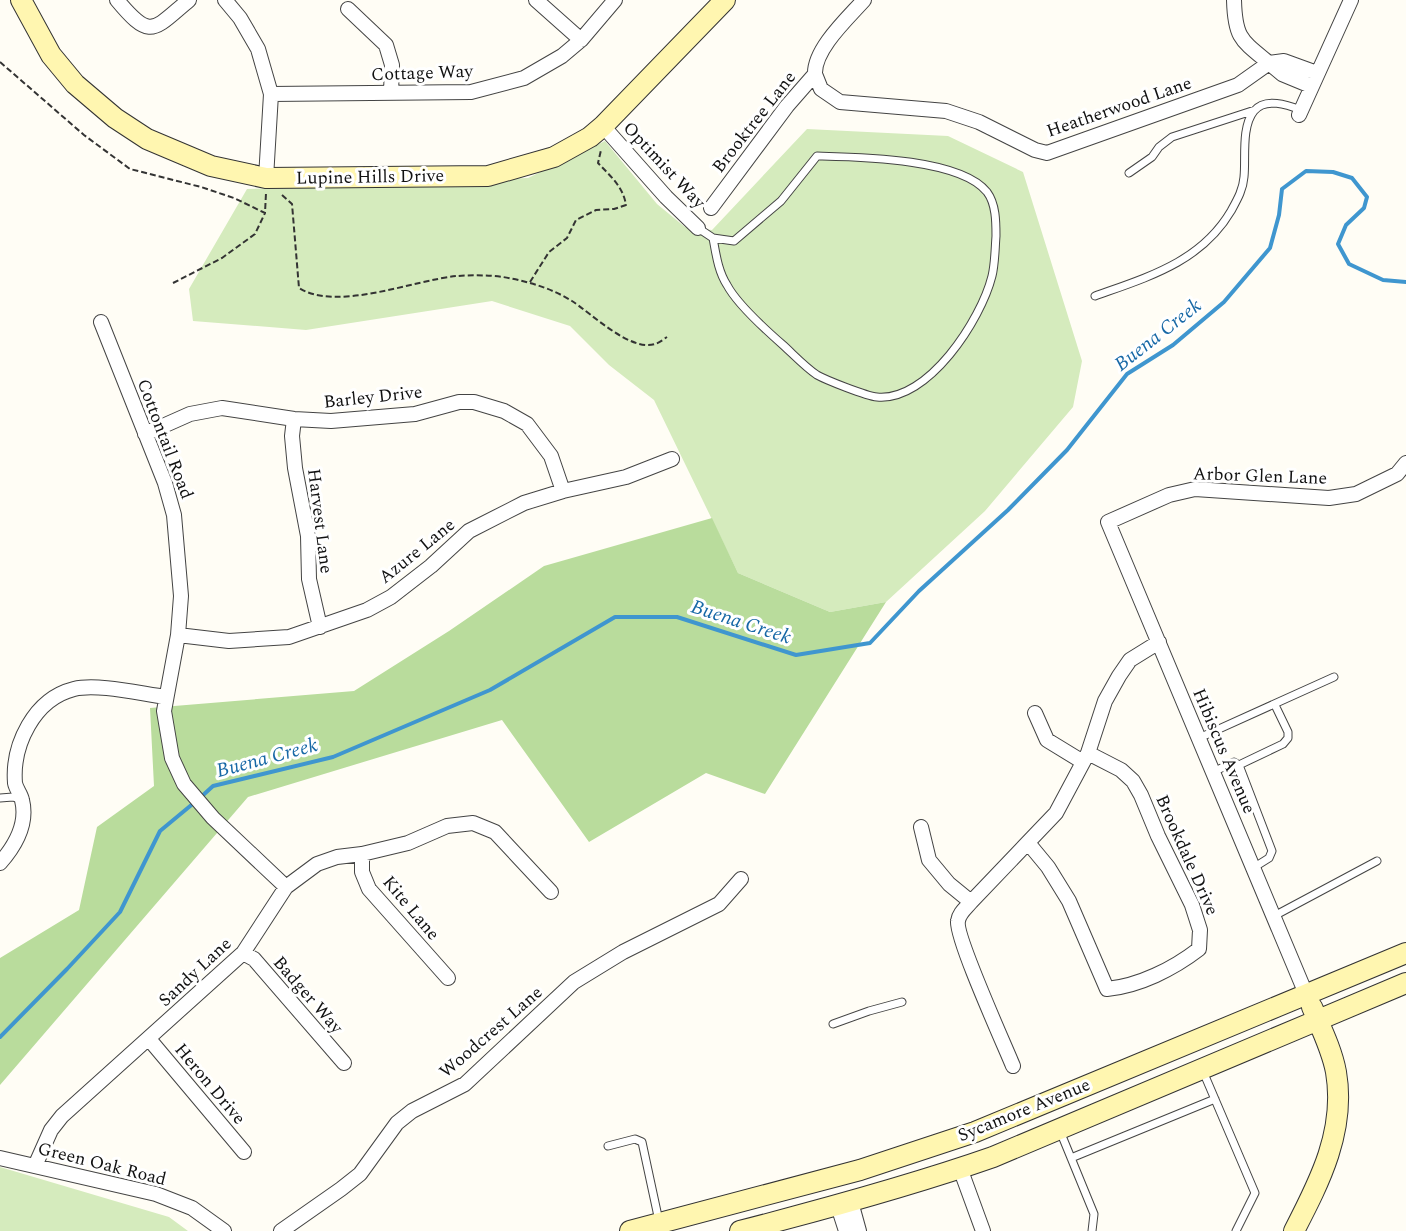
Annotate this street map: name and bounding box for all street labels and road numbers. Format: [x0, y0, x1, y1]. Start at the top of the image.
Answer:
street label: Cottage Way [371, 58, 475, 88]
street label: Brooktree Lane [705, 65, 803, 179]
street label: Heatherwood Lane [1043, 69, 1195, 145]
street label: Optimist Way [616, 115, 713, 216]
street label: Lupine Hills Drive [296, 162, 444, 192]
street label: Cottontail Road [130, 375, 200, 503]
street label: Barley Drive [322, 378, 424, 416]
street label: Arbor Glen Lane [1192, 460, 1328, 492]
street label: Harvest Lane [300, 467, 340, 575]
street label: Azure Lane [373, 512, 461, 590]
street label: Hibiscus Avenue [1185, 684, 1263, 818]
street label: Brookdale Drive [1148, 790, 1226, 920]
street label: Kite Lane [376, 870, 446, 946]
street label: Sandy Lane [152, 931, 238, 1013]
street label: Badger Way [267, 950, 350, 1041]
street label: Woodcrest Lane [433, 979, 549, 1085]
street label: Heron Drive [168, 1037, 252, 1131]
street label: Sycamore Avenue [954, 1071, 1094, 1149]
street label: Green Oak Road [35, 1135, 169, 1193]

